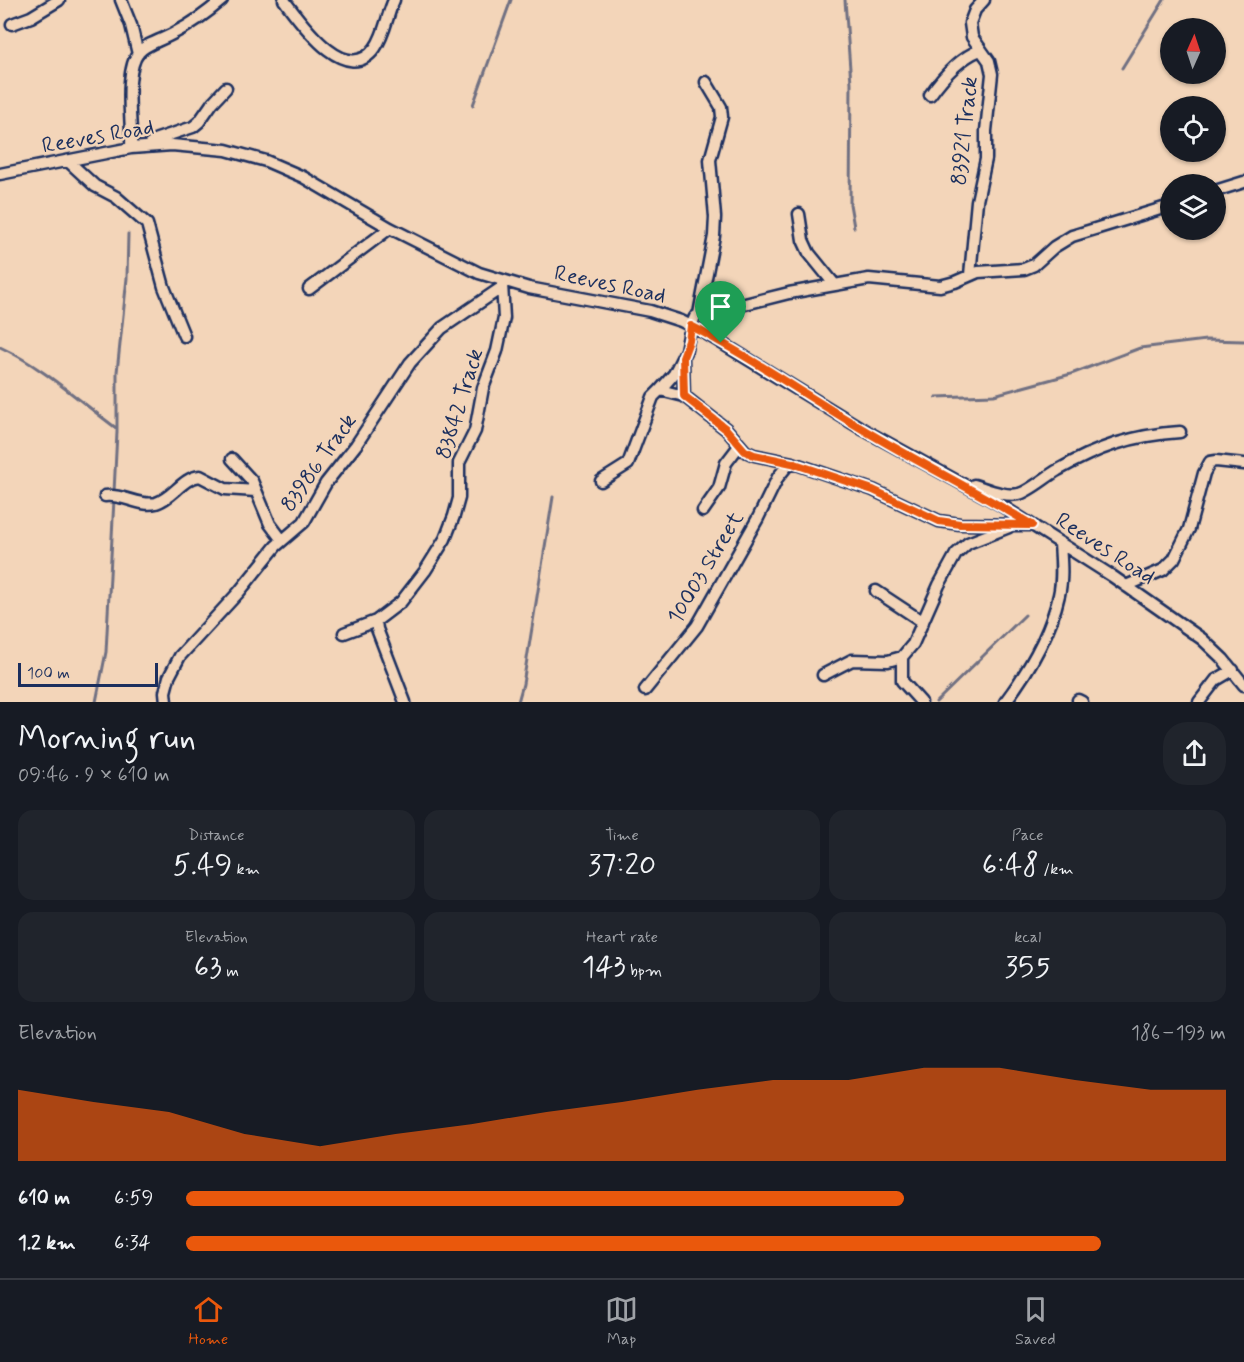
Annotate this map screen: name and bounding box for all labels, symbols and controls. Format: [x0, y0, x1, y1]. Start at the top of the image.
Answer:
north arrow [1160, 18, 1226, 84]
map controls [1160, 18, 1226, 240]
street label: 83921 Track [945, 75, 985, 187]
button: locate [1160, 96, 1226, 162]
street label: Reeves Road [40, 113, 156, 161]
button: layers [1160, 174, 1226, 240]
street label: Reeves Road [552, 260, 668, 310]
pin [695, 281, 746, 343]
icon: arrive [704, 290, 737, 323]
street label: 83842 Track [430, 345, 490, 463]
street label: 83986 Track [275, 408, 363, 518]
street label: Reeves Road [1050, 506, 1160, 592]
street label: 10003 Street [662, 507, 751, 629]
scale bar [18, 660, 158, 688]
text: 100 m [27, 663, 70, 684]
text: Morning run [18, 717, 196, 761]
button: share [1163, 722, 1226, 785]
text: 09:46 · 9 × 610 m [18, 762, 170, 789]
text: Distance [188, 825, 244, 846]
text: Time [605, 825, 639, 846]
text: Pace [1012, 825, 1044, 846]
text: 5.49 [173, 846, 232, 885]
text: 37:20 [588, 846, 656, 885]
text: 6:48 [982, 846, 1039, 885]
text: km [232, 859, 260, 880]
text: /km [1039, 859, 1074, 880]
text: Elevation [185, 927, 248, 948]
text: Heart rate [586, 927, 658, 948]
text: kcal [1014, 927, 1041, 948]
text: 63 [194, 948, 222, 987]
text: 143 [582, 948, 626, 987]
text: 355 [1005, 948, 1051, 987]
text: m [222, 961, 239, 982]
text: bpm [626, 961, 662, 982]
text: Elevation [18, 1020, 97, 1047]
text: 186–193 m [1131, 1020, 1226, 1047]
text: 610 m [18, 1185, 70, 1212]
text: 6:59 [114, 1185, 154, 1212]
text: 1.2 km [18, 1230, 75, 1257]
text: 6:34 [114, 1230, 151, 1257]
tab: Home [188, 1293, 228, 1350]
tab: Map [605, 1293, 638, 1350]
tab: Saved [1015, 1293, 1056, 1350]

